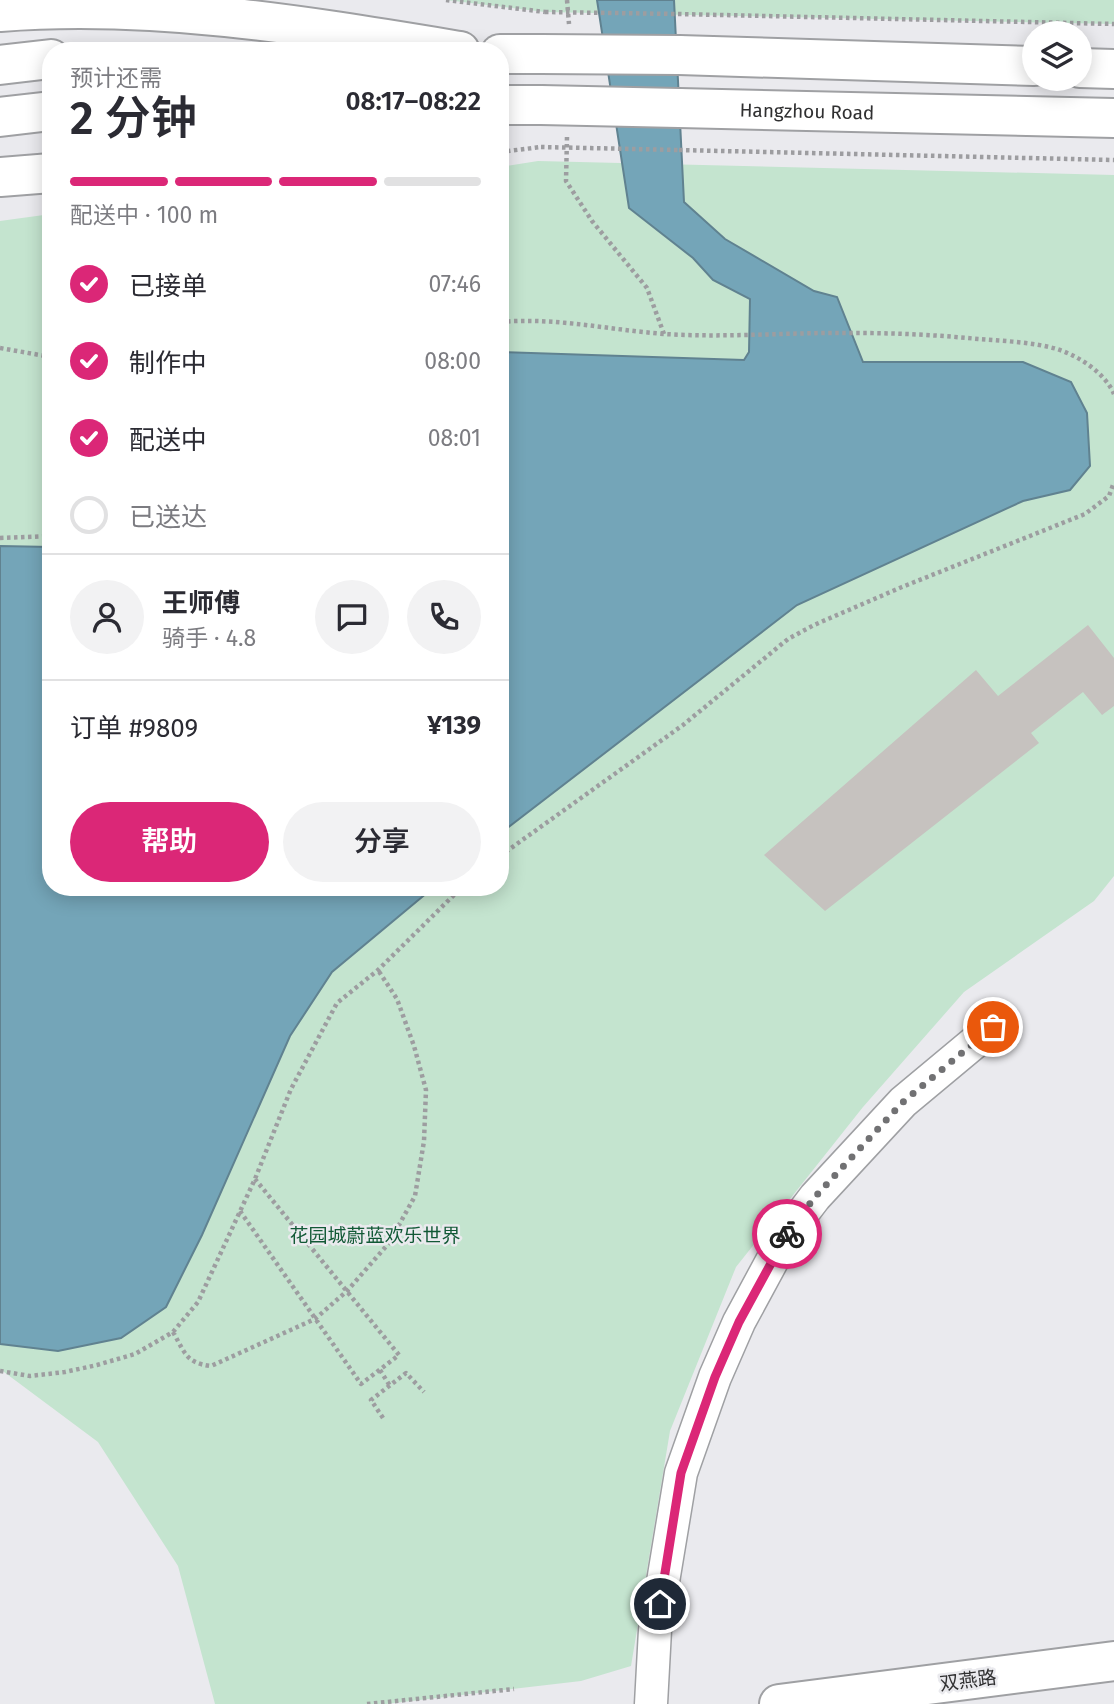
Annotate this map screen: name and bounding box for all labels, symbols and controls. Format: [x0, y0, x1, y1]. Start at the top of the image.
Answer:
map controls [1022, 21, 1092, 91]
button: layers [1022, 21, 1092, 91]
text: 预计还需 [70, 64, 162, 92]
text: 08:17–08:22 [345, 86, 481, 117]
text: 2 分钟 [70, 91, 197, 146]
street label: Hangzhou Road [739, 98, 875, 124]
text: 配送中 · 100 m [70, 201, 218, 229]
icon: check [70, 265, 108, 303]
text: 07:46 [429, 270, 481, 298]
text: 已接单 [129, 271, 207, 302]
icon: check [70, 342, 108, 380]
text: 08:00 [424, 347, 481, 375]
text: 制作中 [129, 348, 207, 379]
icon: check [70, 419, 108, 457]
text: 08:01 [428, 424, 481, 452]
text: 配送中 [129, 425, 207, 456]
text: 已送达 [129, 502, 207, 533]
button: person [70, 580, 144, 654]
button: chat [315, 580, 389, 654]
button: phone [407, 580, 481, 654]
text: 王师傅 [162, 588, 240, 619]
text: 骑手 · 4.8 [162, 624, 256, 652]
text: ¥139 [427, 710, 481, 741]
text: 订单 #9809 [70, 713, 198, 744]
button: 帮助 [70, 802, 269, 882]
button: 分享 [283, 802, 481, 882]
pin [963, 997, 1023, 1057]
icon: bag [974, 1008, 1012, 1046]
courier [752, 1199, 822, 1269]
icon: bike [768, 1215, 806, 1253]
park label: 花园城蔚蓝欢乐世界 [289, 1224, 461, 1247]
pin [630, 1574, 690, 1634]
icon: home [641, 1585, 679, 1623]
street label: 双燕路 [938, 1666, 998, 1695]

